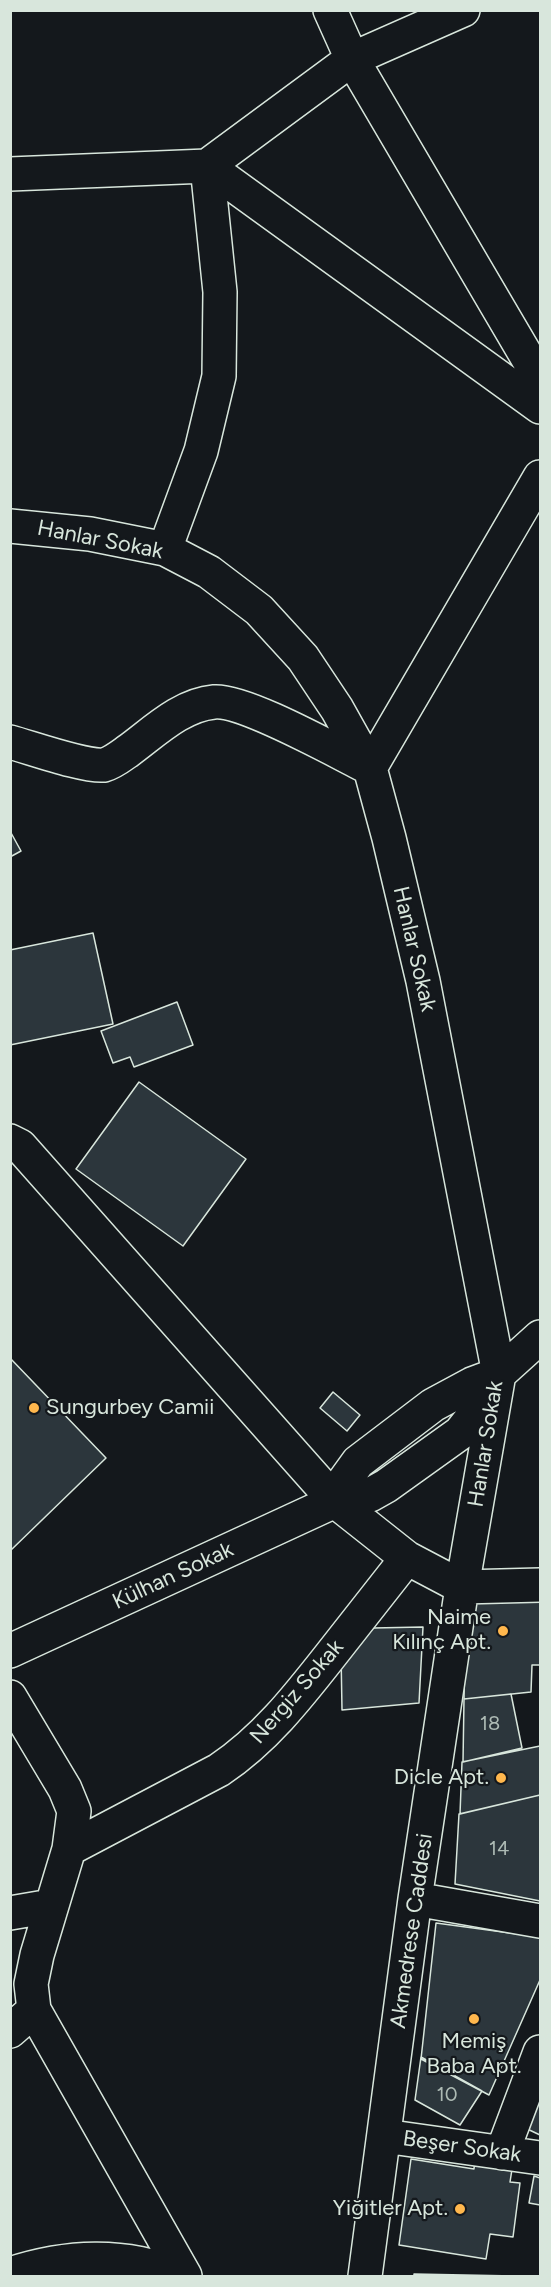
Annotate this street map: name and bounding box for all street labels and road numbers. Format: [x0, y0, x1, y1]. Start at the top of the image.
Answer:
street label: Hanlar Sokak [35, 515, 165, 565]
street label: Hanlar Sokak [387, 884, 441, 1014]
street label: Hanlar Sokak [463, 1379, 509, 1509]
street label: Külhan Sokak [108, 1537, 238, 1615]
street label: Nergiz Sokak [245, 1635, 349, 1749]
street label: Akmedrese Caddesi [385, 1832, 439, 2030]
street label: Beşer Sokak [401, 2126, 523, 2168]

